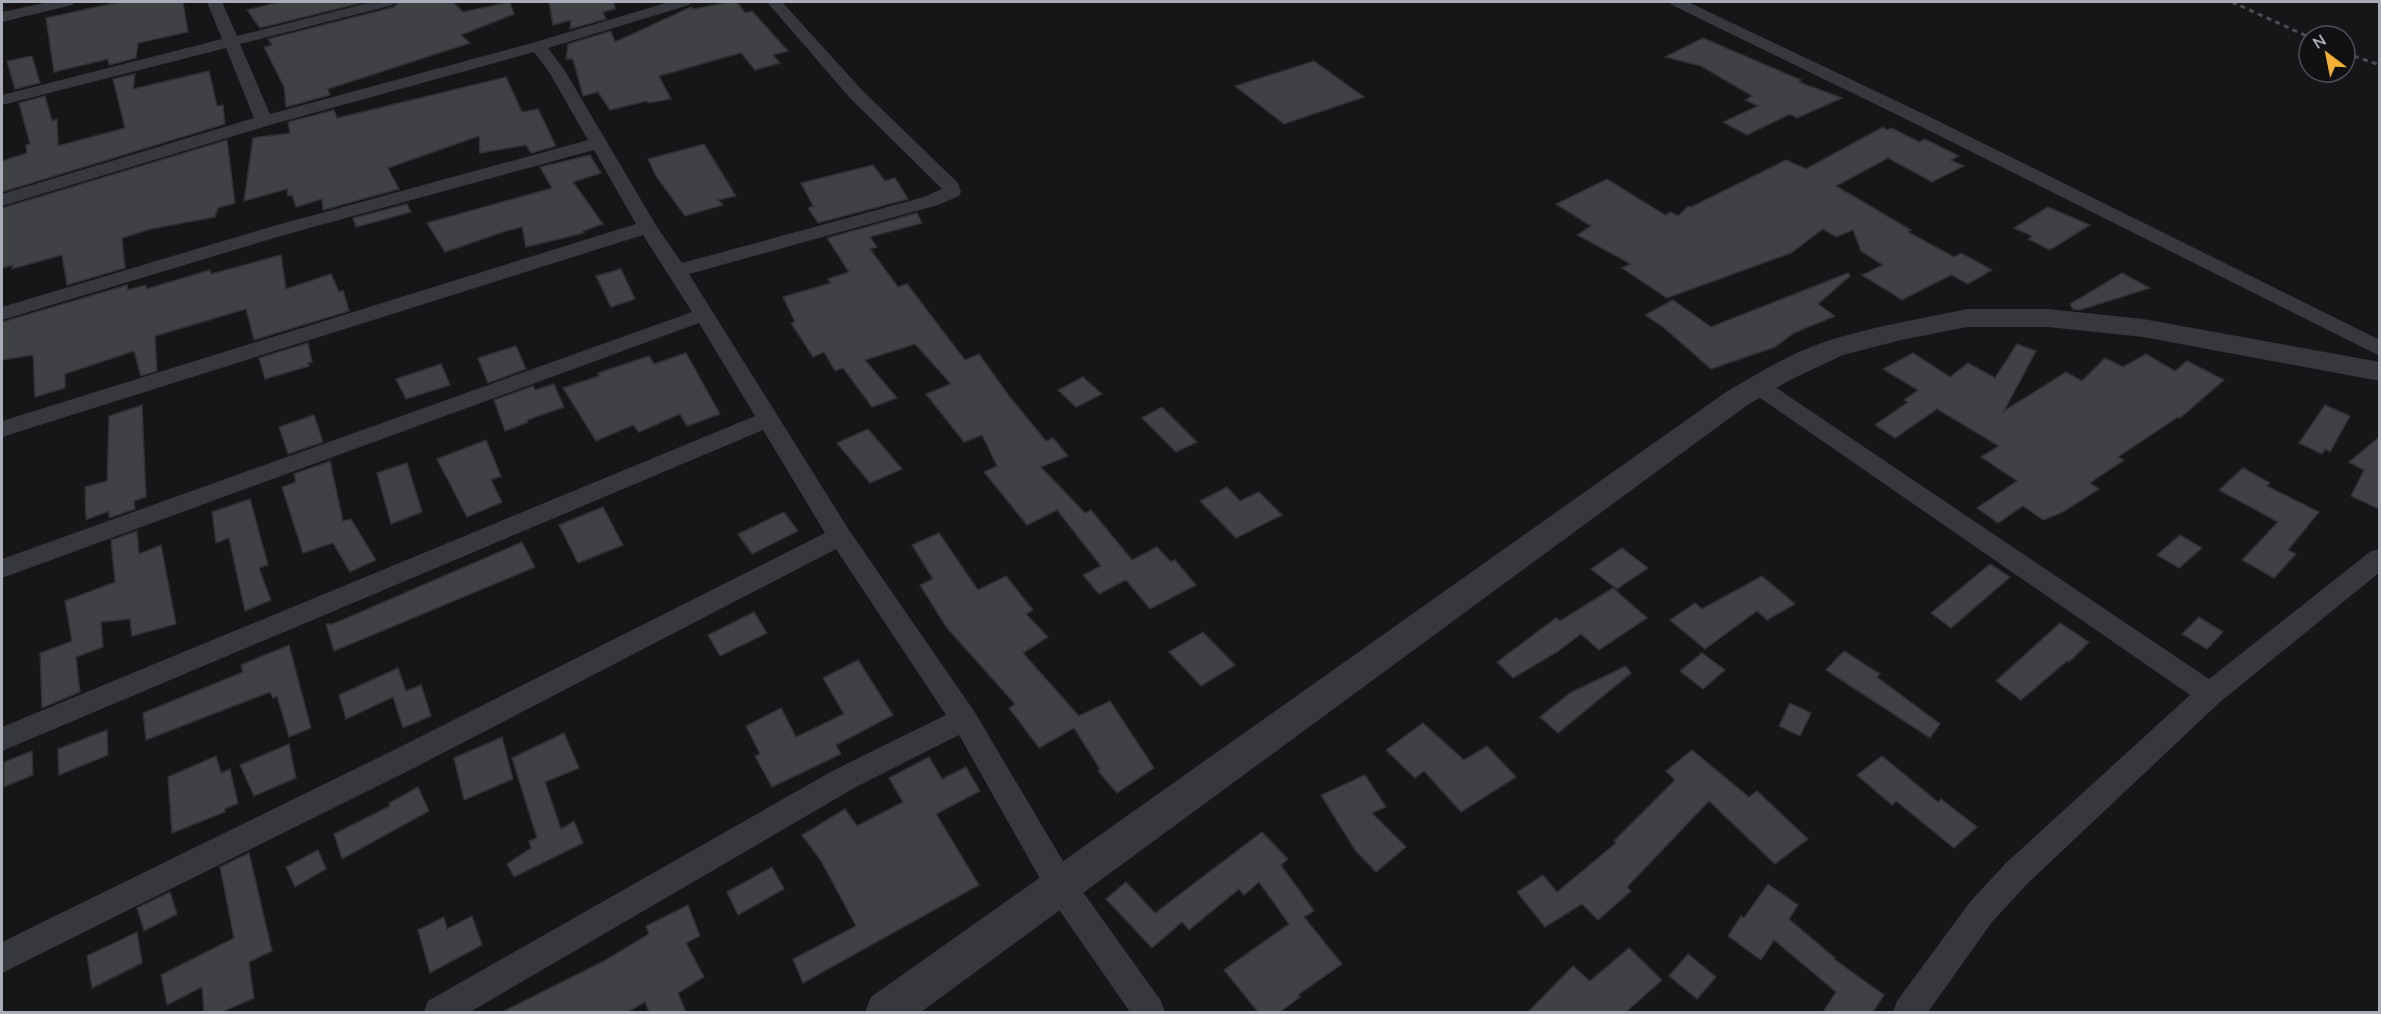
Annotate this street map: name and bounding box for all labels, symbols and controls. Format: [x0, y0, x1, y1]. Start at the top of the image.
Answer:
north arrow [2297, 24, 2357, 84]
text: N [2309, 30, 2330, 55]

